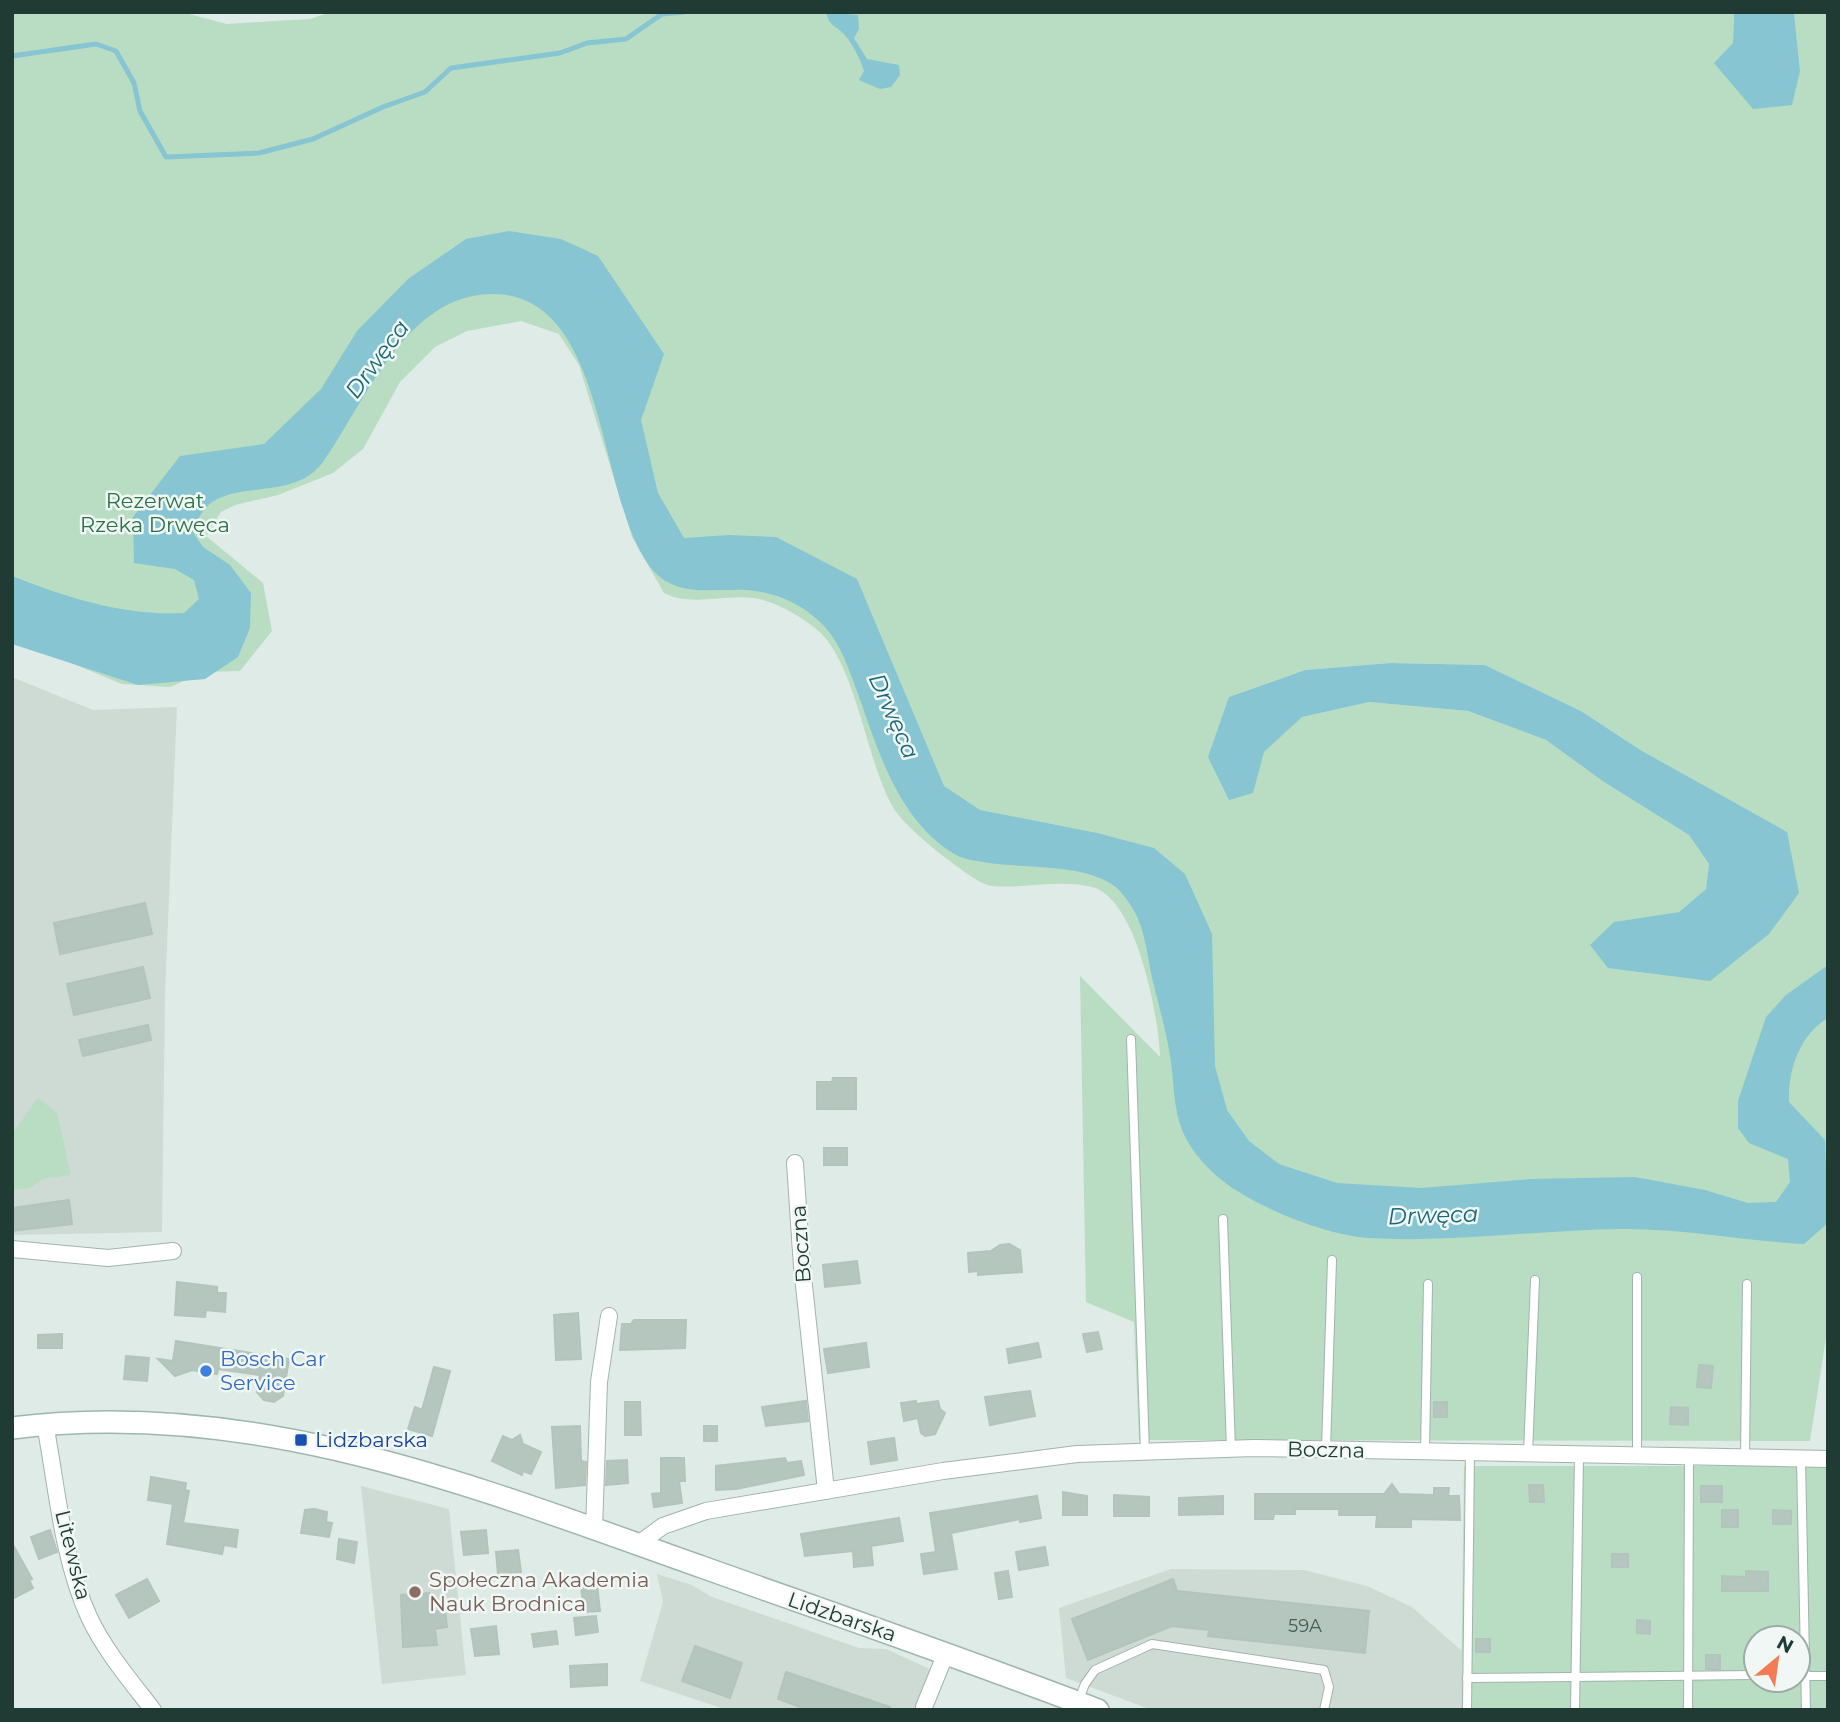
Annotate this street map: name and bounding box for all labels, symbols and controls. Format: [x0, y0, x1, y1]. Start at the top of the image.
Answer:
water label: Drwęca [339, 314, 415, 404]
park label: Rezerwat Rzeka Drwęca [80, 488, 230, 537]
water label: Drwęca [863, 669, 925, 763]
water label: Drwęca [1387, 1199, 1479, 1231]
street label: Boczna [785, 1204, 816, 1284]
place label: Bosch Car Service [220, 1346, 326, 1395]
marker: Bosch Car Service [198, 1363, 214, 1379]
place label: Lidzbarska [315, 1427, 428, 1452]
marker: Lidzbarska [293, 1432, 309, 1448]
street label: Boczna [1287, 1436, 1365, 1463]
street label: Litewska [50, 1507, 97, 1602]
place label: Społeczna Akademia Nauk Brodnica [429, 1567, 649, 1616]
marker: Społeczna Akademia Nauk Brodnica [407, 1584, 423, 1600]
street label: Lidzbarska [785, 1586, 900, 1647]
house number: 59A [1288, 1615, 1322, 1637]
north arrow [1742, 1624, 1812, 1694]
text: N [1773, 1631, 1797, 1658]

